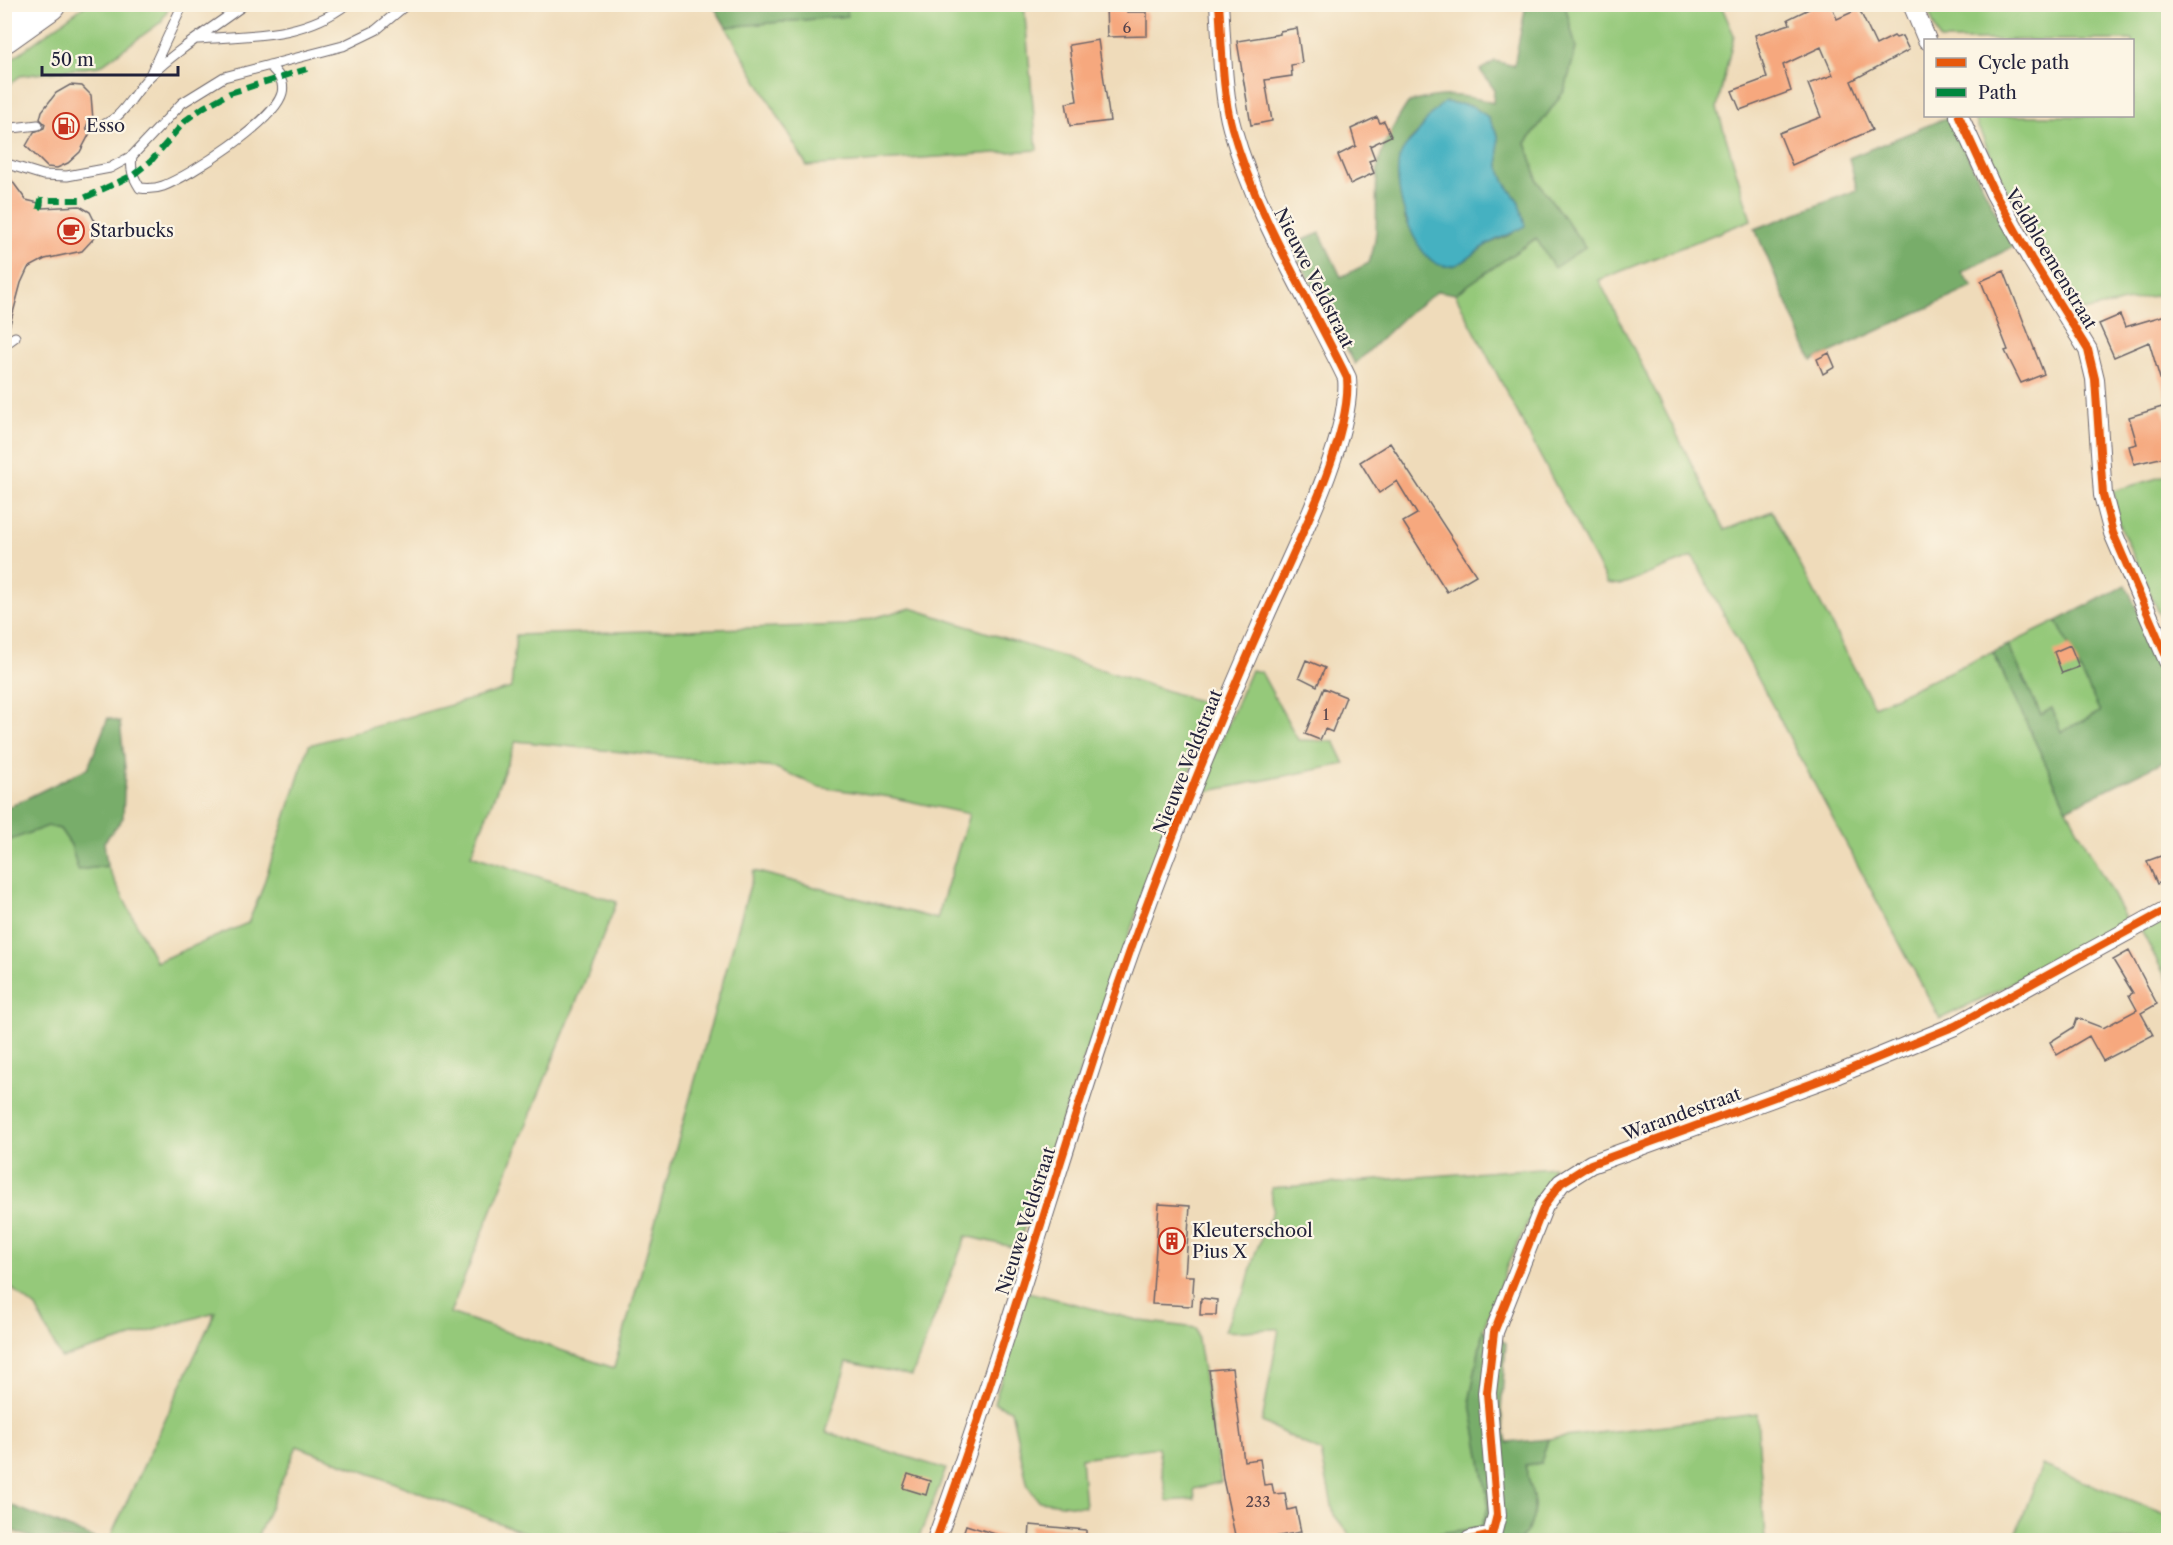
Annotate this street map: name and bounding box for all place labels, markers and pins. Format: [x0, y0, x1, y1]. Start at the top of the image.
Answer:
fuel station icon: Esso [51, 111, 81, 141]
place label: Esso [86, 115, 125, 137]
cafe icon: Starbucks [56, 216, 86, 246]
place label: Starbucks [90, 220, 174, 242]
place label: Kleuterschool Pius X [1192, 1220, 1313, 1263]
building icon: Kleuterschool Pius X [1157, 1226, 1187, 1256]

